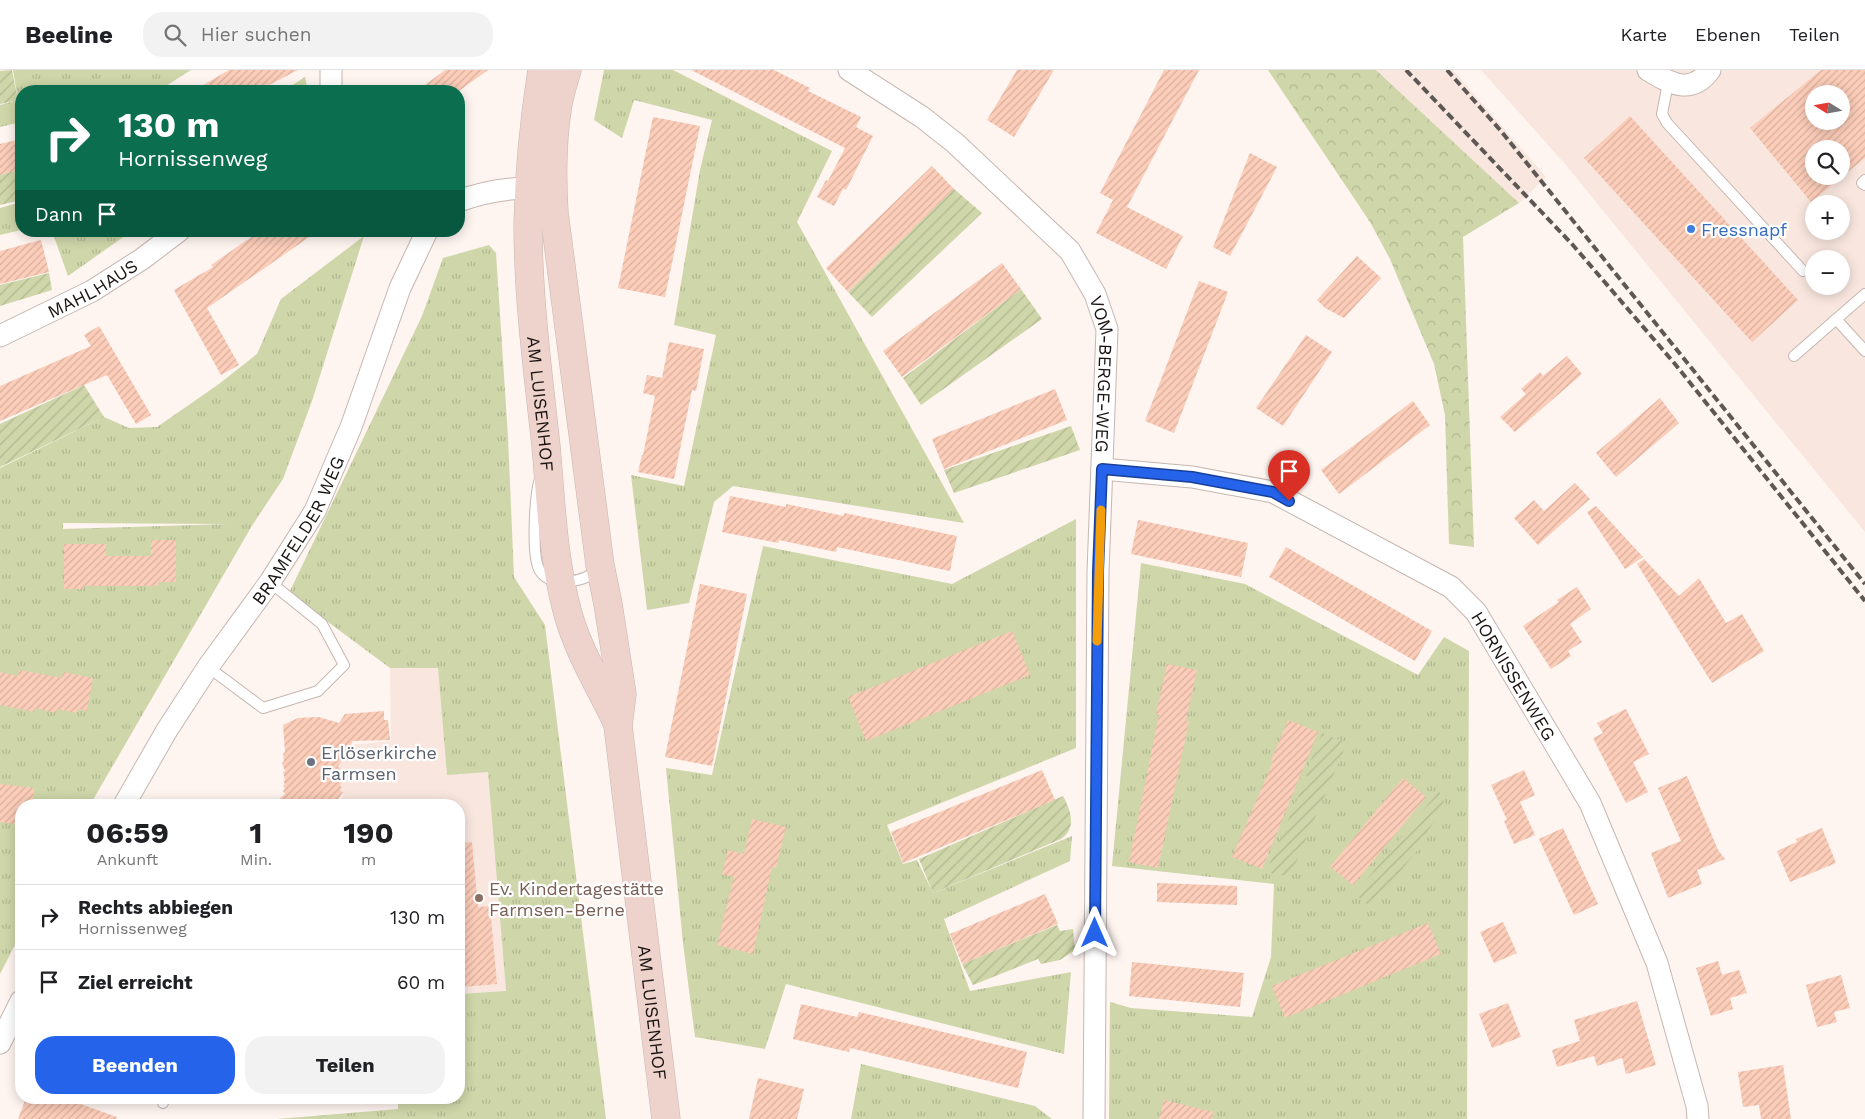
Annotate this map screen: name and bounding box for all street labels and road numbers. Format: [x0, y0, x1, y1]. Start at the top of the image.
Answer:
street label: MAHLHAUS [44, 254, 141, 322]
street label: VOM-BERGE-WEG [1086, 293, 1119, 453]
street label: AM LUISENHOF [524, 335, 559, 472]
street label: BRAMFELDER WEG [247, 453, 348, 608]
street label: HORNISSENWEG [1467, 607, 1561, 744]
street label: AM LUISENHOF [634, 944, 672, 1081]

